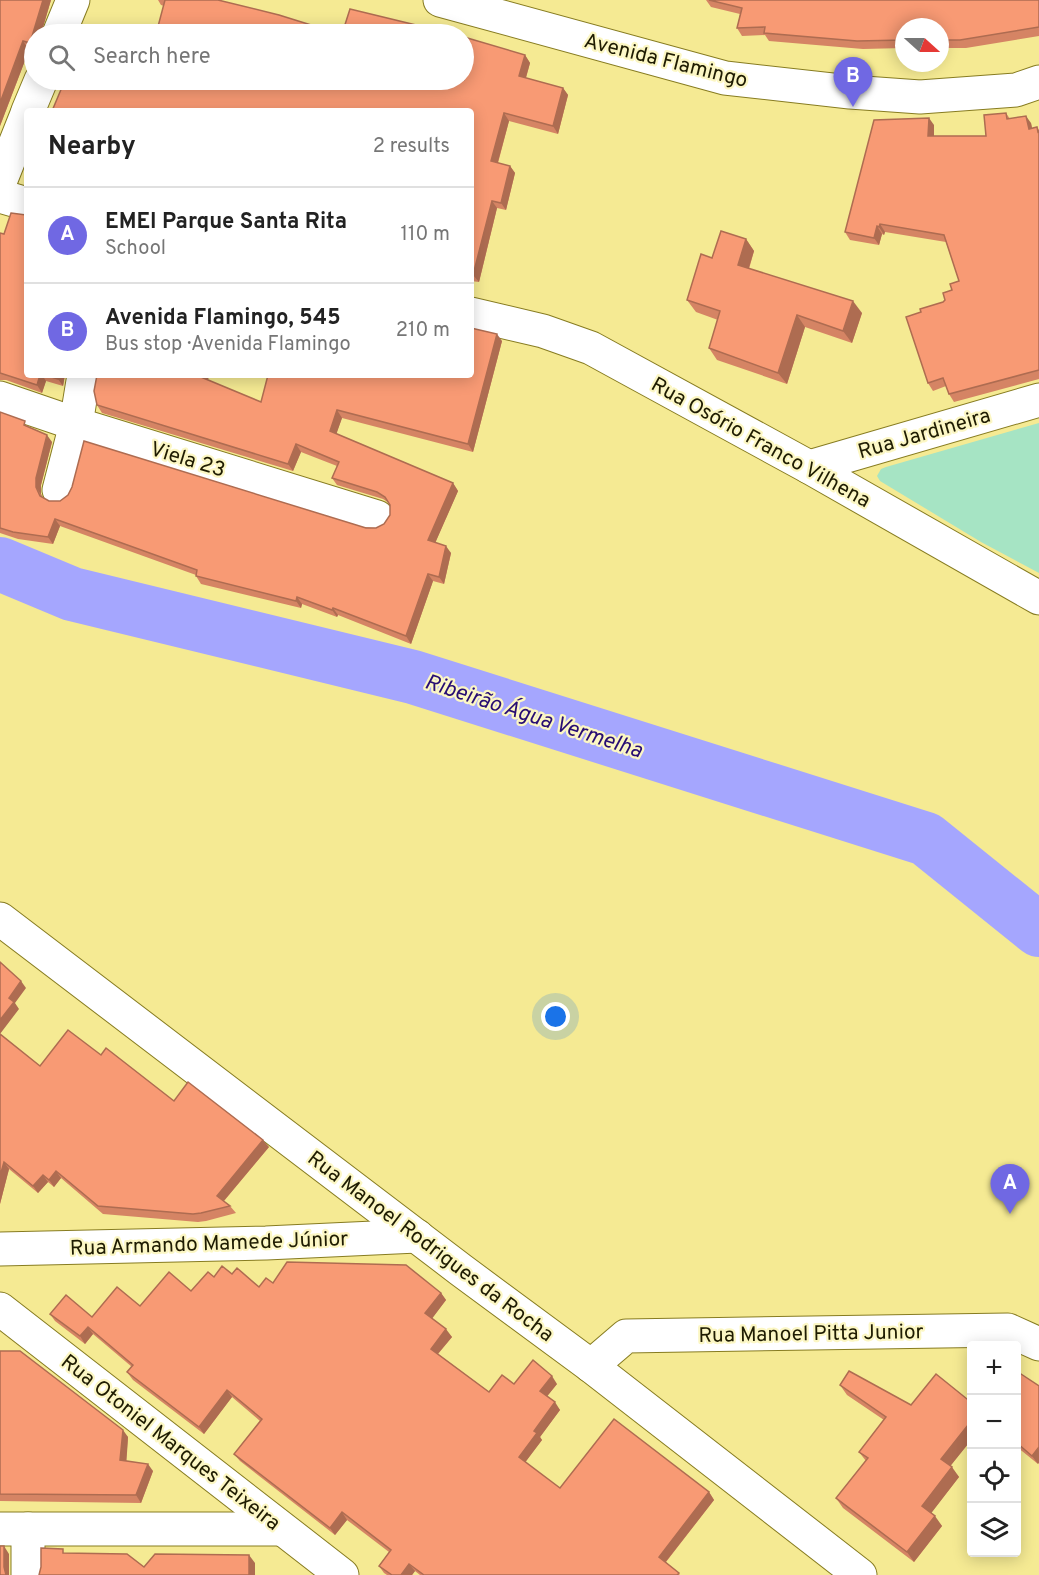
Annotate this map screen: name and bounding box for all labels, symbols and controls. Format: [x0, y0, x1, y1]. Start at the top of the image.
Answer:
north arrow [895, 18, 949, 72]
search box [24, 24, 474, 90]
street label: Avenida Flamingo [581, 28, 750, 95]
icon: search [45, 41, 78, 74]
text: Search here [93, 44, 211, 71]
pin: B [834, 57, 872, 107]
text: Nearby [48, 131, 136, 164]
text: 2 results [373, 134, 450, 160]
text: EMEI Parque Santa Rita [105, 209, 347, 236]
text: A [60, 222, 75, 248]
text: 110 m [401, 222, 450, 248]
text: School [105, 236, 166, 262]
text: Avenida Flamingo, 545 [105, 305, 341, 332]
text: B [61, 318, 74, 344]
text: 210 m [396, 318, 450, 344]
text: Bus stop · Avenida Flamingo [105, 332, 351, 358]
street label: Rua Osório Franco Vilhena [646, 372, 875, 515]
street label: Rua Jardineira [855, 403, 994, 466]
street label: Viela 23 [147, 436, 228, 485]
water label: Ribeirão Água Vermelha [421, 668, 647, 765]
your location [541, 1002, 570, 1031]
street label: Rua Manoel Rodrigues da Rocha [301, 1146, 559, 1349]
pin: A [990, 1164, 1030, 1214]
street label: Rua Armando Mamede Júnior [69, 1226, 349, 1263]
street label: Rua Manoel Pitta Junior [698, 1319, 924, 1350]
map controls [967, 1341, 1021, 1557]
button: + [967, 1341, 1021, 1395]
street label: Rua Otoniel Marques Teixeira [55, 1349, 285, 1537]
button: − [967, 1395, 1021, 1449]
button: locate [967, 1449, 1021, 1503]
button: layers [967, 1503, 1021, 1557]

